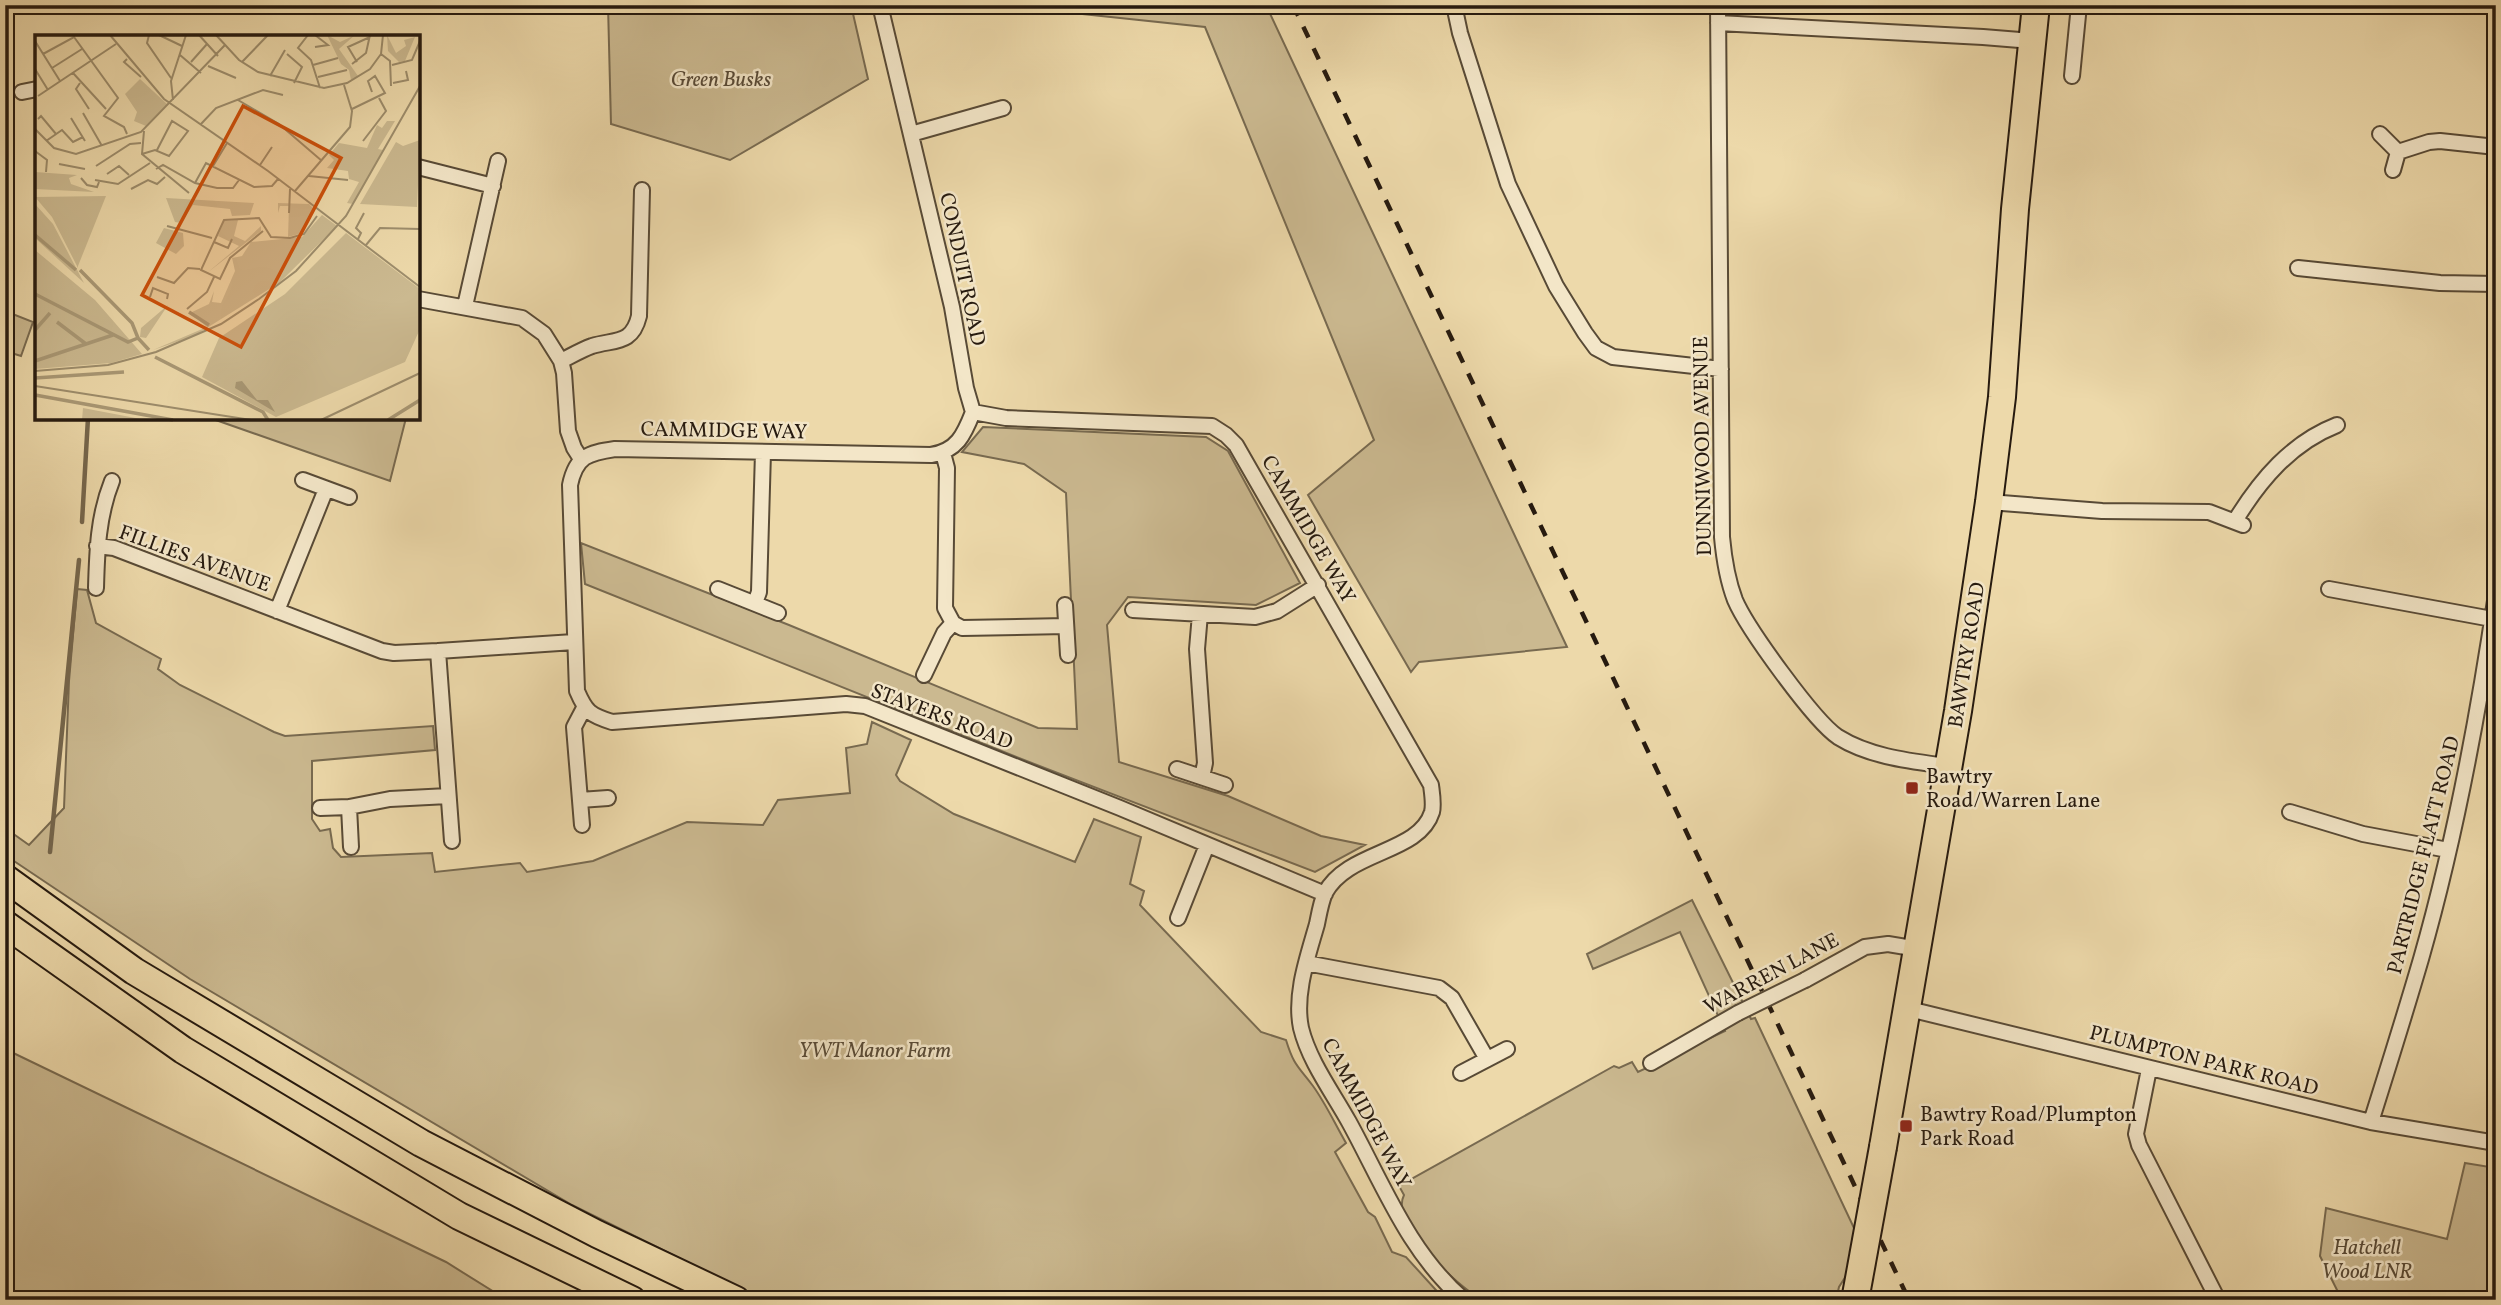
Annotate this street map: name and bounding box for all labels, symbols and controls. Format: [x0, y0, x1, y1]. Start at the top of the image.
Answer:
inset map [35, 35, 420, 420]
park label: Green Busks [671, 66, 771, 95]
street label: CONDUIT ROAD [931, 190, 992, 349]
street label: DUNNIWOOD AVENUE [1687, 336, 1720, 556]
street label: CAMMIDGE WAY [640, 416, 808, 447]
street label: CAMMIDGE WAY [1253, 450, 1362, 609]
street label: FILLIES AVENUE [115, 518, 274, 600]
street label: BAWTRY ROAD [1942, 580, 1993, 730]
street label: STAYERS ROAD [866, 677, 1017, 758]
street label: PARTRIDGE FLATT ROAD [2381, 733, 2468, 977]
place label: Bawtry Road/Warren Lane [1926, 763, 2100, 816]
marker: Bawtry Road/Warren Lane [1904, 780, 1920, 796]
street label: WARREN LANE [1699, 926, 1845, 1022]
street label: PLUMPTON PARK ROAD [2086, 1019, 2321, 1104]
street label: CAMMIDGE WAY [1314, 1033, 1418, 1194]
park label: YWT Manor Farm [799, 1037, 951, 1066]
place label: Bawtry Road/Plumpton Park Road [1920, 1101, 2137, 1154]
marker: Bawtry Road/Plumpton Park Road [1898, 1118, 1914, 1134]
park label: Hatchell Wood LNR [2322, 1234, 2412, 1287]

